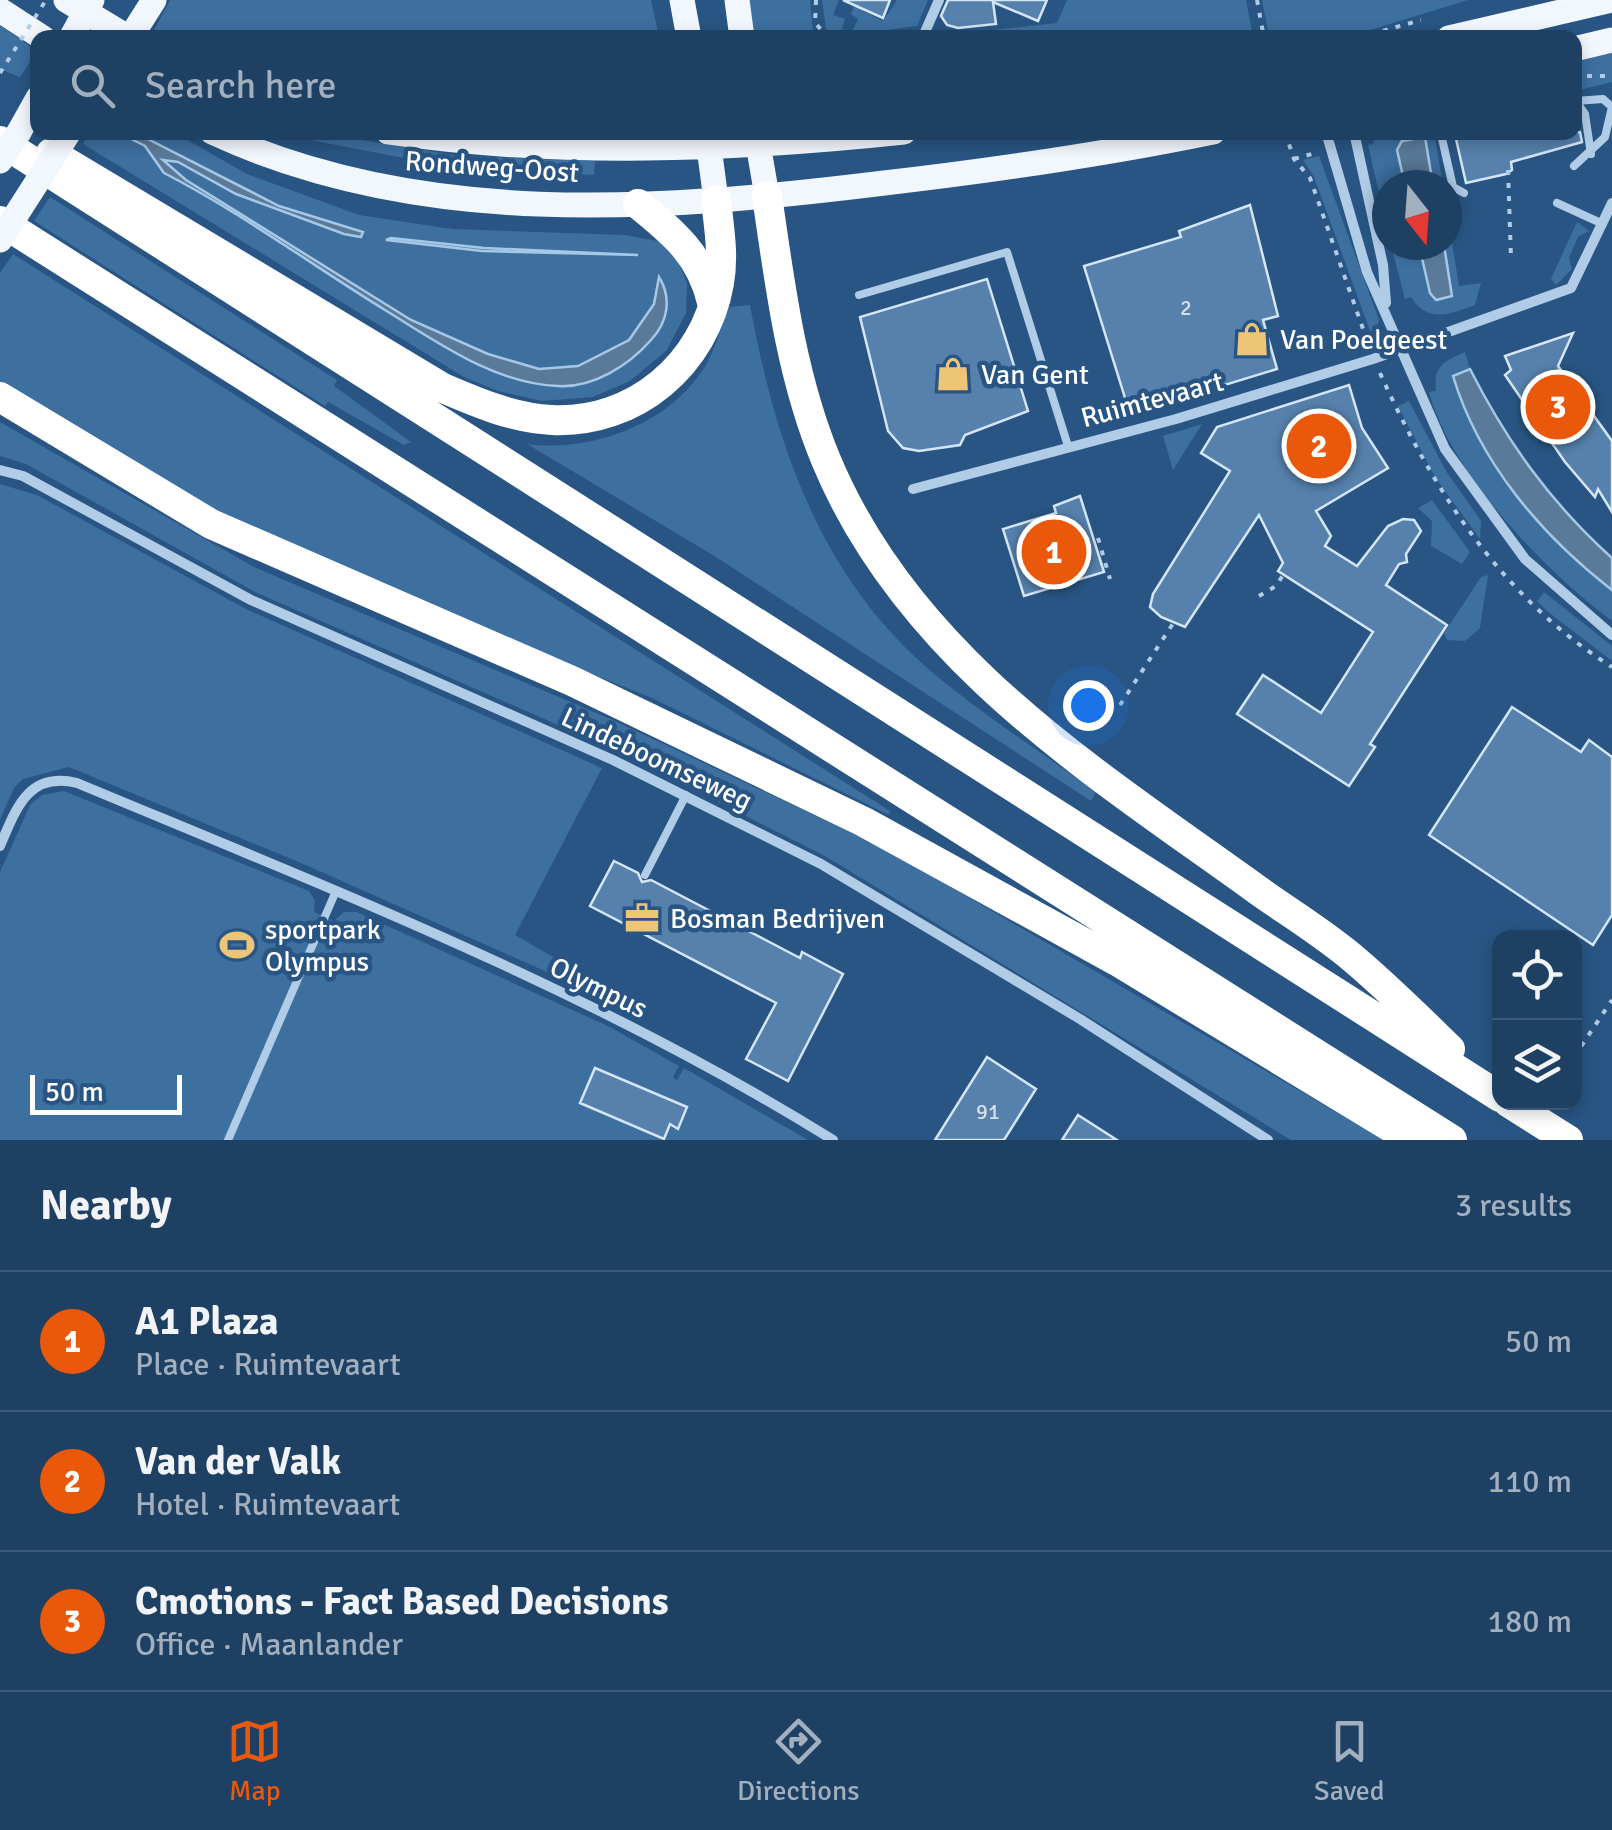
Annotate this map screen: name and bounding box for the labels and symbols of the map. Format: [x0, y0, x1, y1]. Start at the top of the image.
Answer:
street label: Rondweg-Oost [404, 144, 580, 190]
north arrow [1372, 170, 1462, 260]
house number: 2 [1180, 294, 1192, 321]
shop icon: Van Poelgeest [1233, 320, 1271, 358]
place label: Van Poelgeest [1280, 323, 1447, 357]
shop icon: Van Gent [934, 355, 972, 393]
place label: Van Gent [981, 358, 1089, 392]
street label: Ruimtevaart [1077, 365, 1228, 435]
pin: 3 [1526, 370, 1590, 444]
pin: 2 [1286, 408, 1352, 484]
pin: 1 [1022, 514, 1086, 590]
your location [1063, 680, 1114, 731]
street label: Lindeboomseweg [556, 700, 757, 818]
office icon: Bosman Bedrijven [623, 899, 661, 937]
place label: Bosman Bedrijven [670, 902, 885, 936]
place label: sportpark Olympus [265, 913, 381, 979]
sports icon: sportpark Olympus [218, 926, 256, 964]
street label: Olympus [544, 950, 653, 1026]
scale bar [30, 1070, 182, 1114]
house number: 91 [976, 1098, 1000, 1125]

